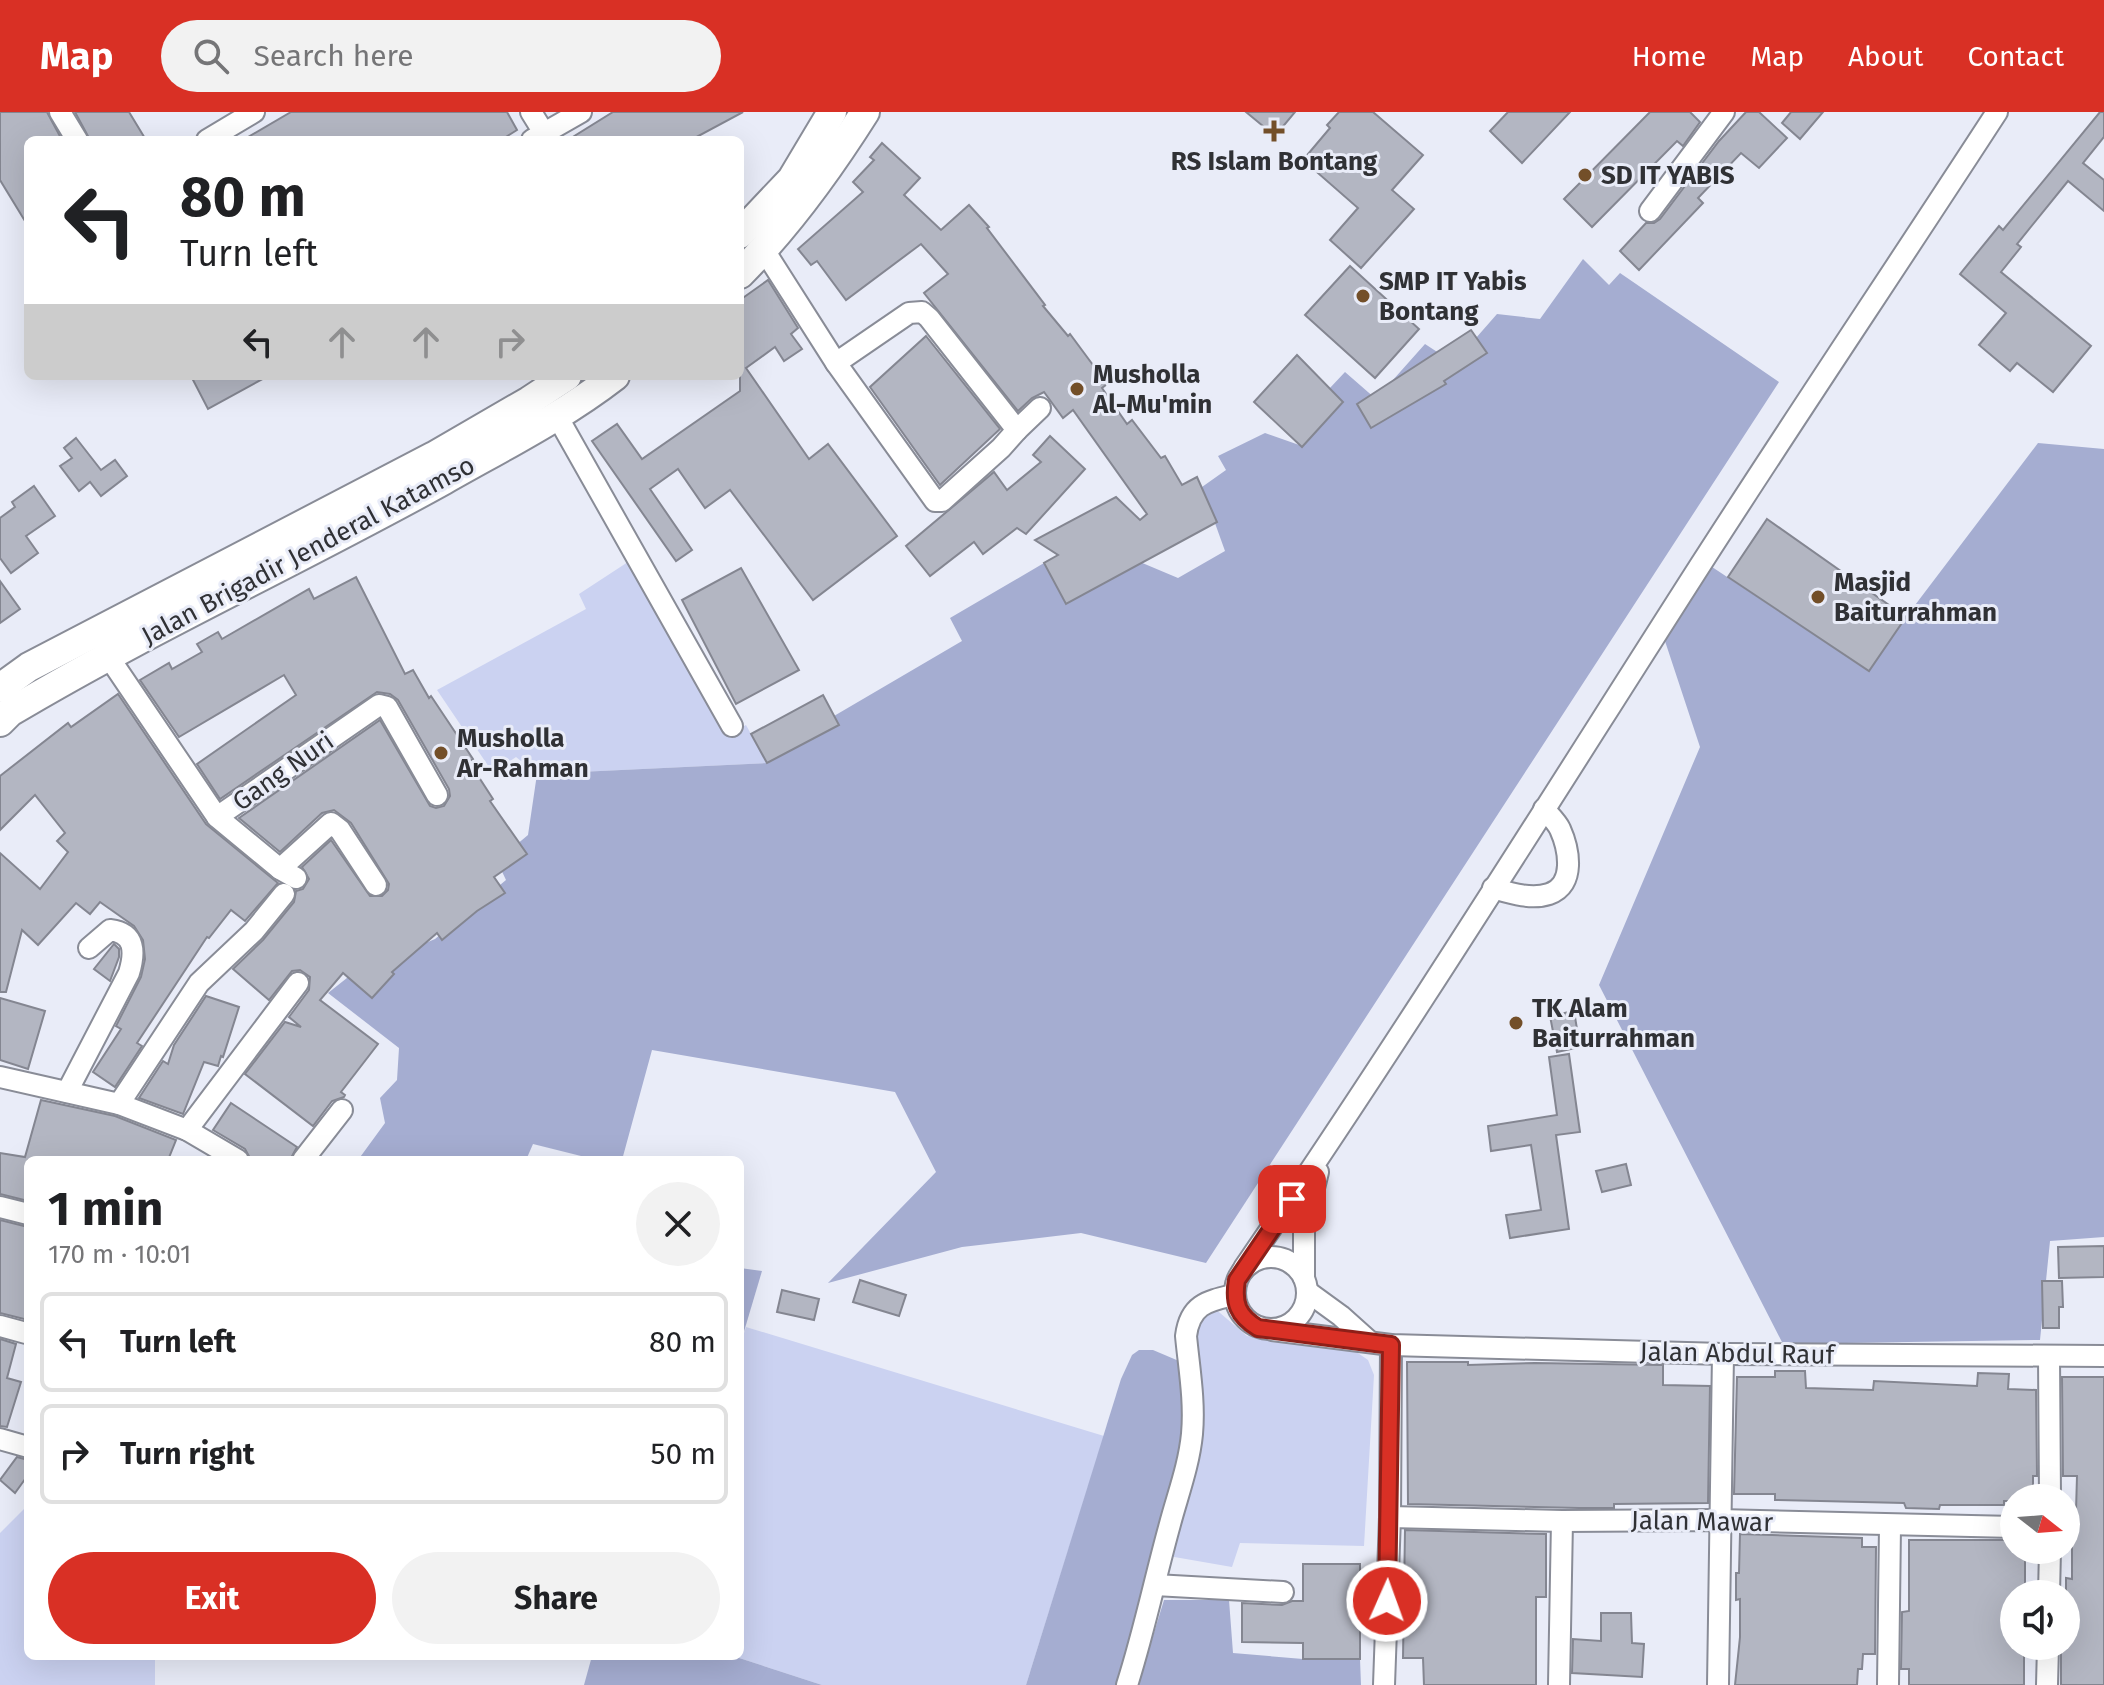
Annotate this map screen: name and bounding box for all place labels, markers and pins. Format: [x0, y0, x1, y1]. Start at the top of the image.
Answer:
marker: RS Islam Bontang [1263, 120, 1285, 142]
place label: RS Islam Bontang [1171, 146, 1378, 177]
place label: SD IT YABIS [1601, 160, 1735, 191]
marker: SD IT YABIS [1576, 166, 1594, 184]
place label: SMP IT Yabis Bontang [1379, 266, 1527, 327]
marker: SMP IT Yabis Bontang [1354, 287, 1372, 305]
place label: Musholla Al-Mu'min [1092, 359, 1212, 420]
marker: Musholla Al-Mu'min [1068, 380, 1086, 398]
place label: Masjid Baiturrahman [1834, 567, 1997, 628]
marker: Masjid Baiturrahman [1809, 588, 1827, 606]
place label: Musholla Ar-Rahman [456, 723, 589, 784]
marker: Musholla Ar-Rahman [432, 744, 450, 762]
place label: TK Alam Baiturrahman [1532, 993, 1695, 1054]
marker: TK Alam Baiturrahman [1507, 1014, 1525, 1032]
pin [1258, 1165, 1326, 1233]

